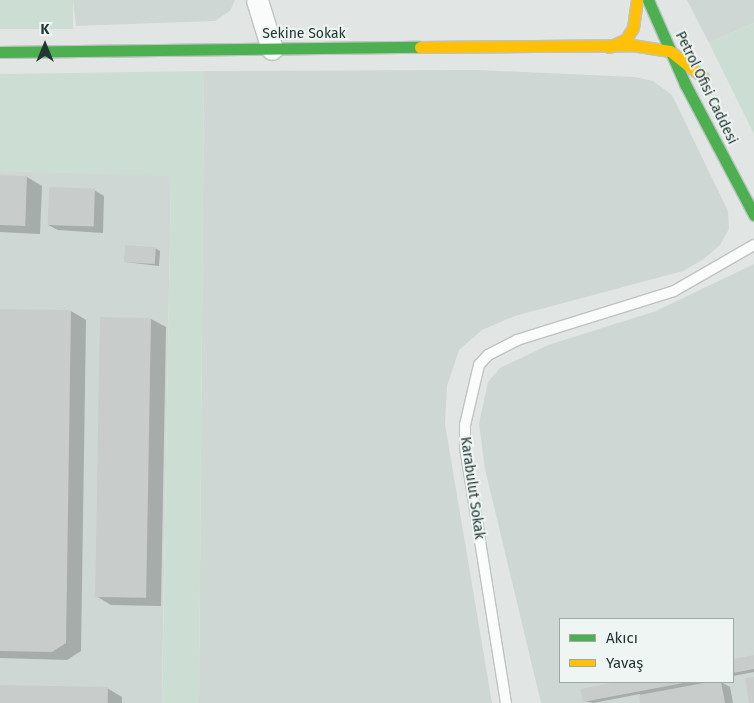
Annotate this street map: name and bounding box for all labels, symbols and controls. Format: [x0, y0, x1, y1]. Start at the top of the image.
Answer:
north arrow [20, 20, 70, 70]
text: K [41, 21, 49, 38]
street label: Sekine Sokak [262, 26, 346, 42]
street label: Petrol Ofisi Caddesi [671, 29, 741, 147]
street label: Karabulut Sokak [456, 436, 488, 540]
legend [559, 618, 734, 683]
text: Akıcı [606, 629, 638, 647]
text: Yavaş [606, 654, 643, 672]

